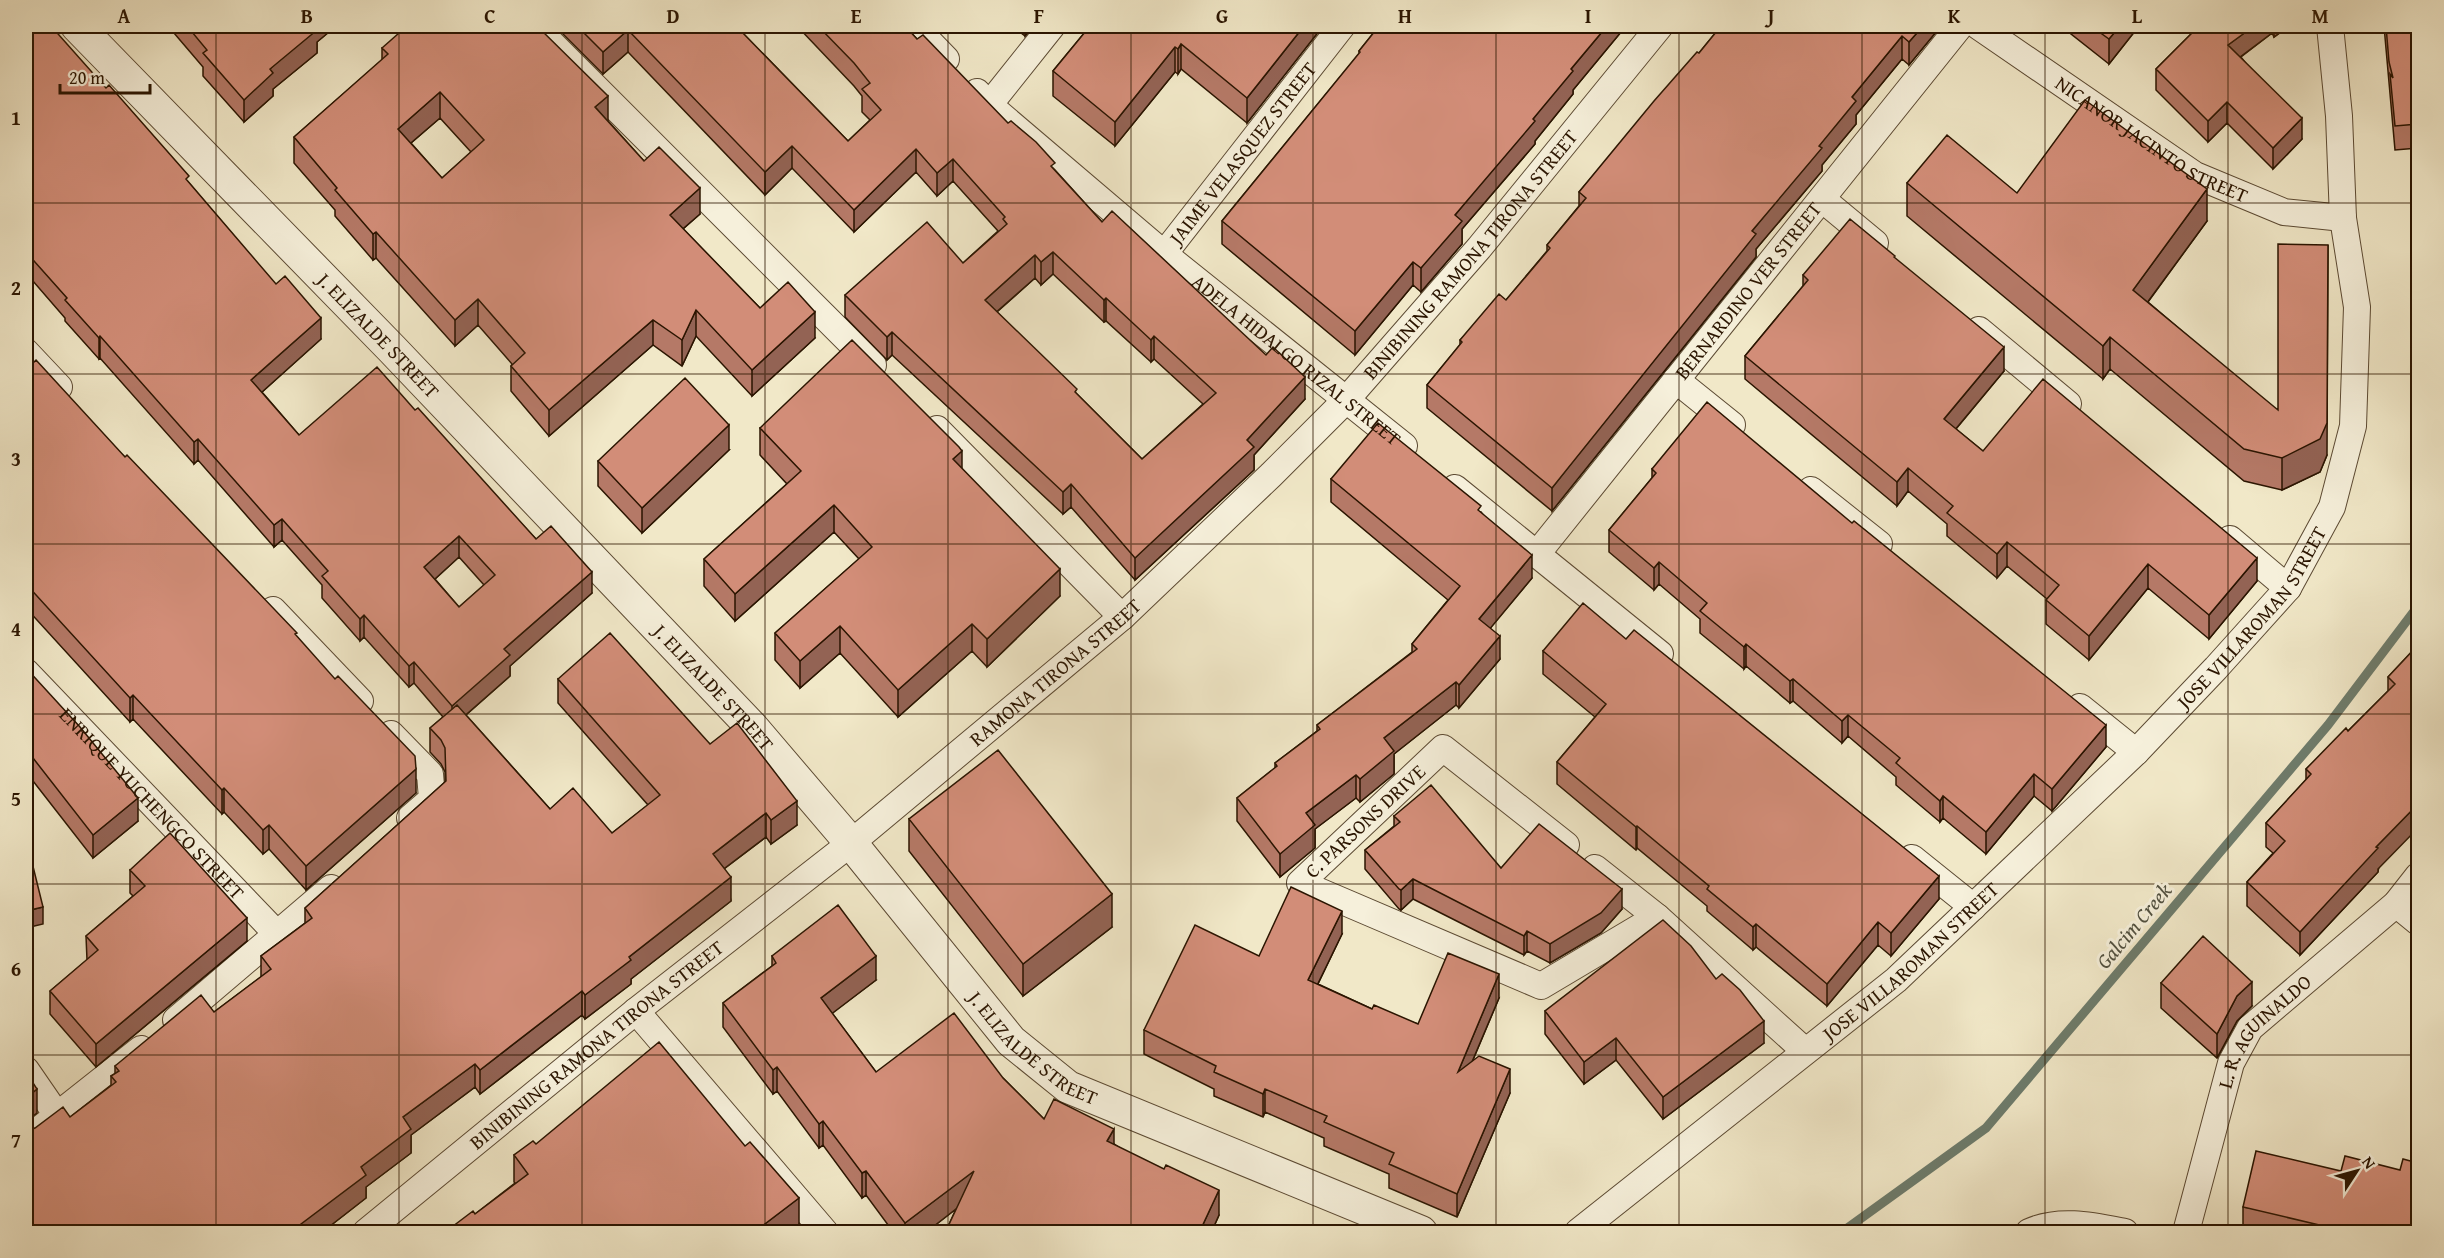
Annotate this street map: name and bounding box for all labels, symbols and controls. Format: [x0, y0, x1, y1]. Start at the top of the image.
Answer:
text: A [118, 1, 131, 30]
text: B [301, 1, 313, 30]
text: C [484, 1, 496, 30]
text: D [666, 1, 680, 30]
text: E [851, 1, 862, 30]
text: F [1034, 1, 1044, 30]
text: G [1216, 1, 1228, 30]
text: H [1398, 1, 1412, 30]
text: I [1585, 1, 1591, 30]
text: J [1765, 1, 1775, 30]
text: K [1948, 1, 1961, 30]
text: L [2132, 1, 2143, 30]
text: M [2311, 1, 2329, 30]
street label: JAIME VELASQUEZ STREET [1160, 55, 1323, 253]
scale bar [60, 57, 150, 95]
text: 20 m [69, 64, 105, 91]
street label: NICANOR JACINTO STREET [2050, 68, 2253, 209]
text: 1 [11, 103, 21, 132]
street label: BINIBINING RAMONA TIRONA STREET [1356, 123, 1584, 385]
street label: BERNARDINO VER STREET [1667, 195, 1828, 385]
street label: J. ELIZALDE STREET [309, 264, 446, 404]
street label: ADELA HIDALGO RIZAL STREET [1186, 267, 1407, 452]
text: 2 [11, 273, 21, 302]
text: 3 [11, 444, 21, 473]
street label: JOSE VILLAROMAN STREET [2168, 521, 2333, 717]
street label: RAMONA TIRONA STREET [963, 591, 1147, 753]
text: 4 [11, 614, 21, 643]
street label: J. ELIZALDE STREET [645, 615, 781, 757]
street label: ENRIQUE YUCHENGCO STREET [53, 700, 251, 906]
street label: C. PARSONS DRIVE [1298, 757, 1431, 884]
text: 5 [11, 784, 21, 813]
street label: JOSE VILLAROMAN STREET [1813, 875, 2005, 1049]
water label: Galcim Creek [2088, 876, 2179, 975]
street label: BINIBINING RAMONA TIRONA STREET [463, 933, 729, 1156]
text: 6 [11, 954, 21, 983]
street label: L. R. AGUINALDO [2210, 967, 2317, 1092]
street label: J. ELIZALDE STREET [960, 982, 1102, 1112]
text: 7 [11, 1125, 21, 1154]
north arrow [2327, 1141, 2387, 1201]
text: N [2356, 1151, 2382, 1174]

